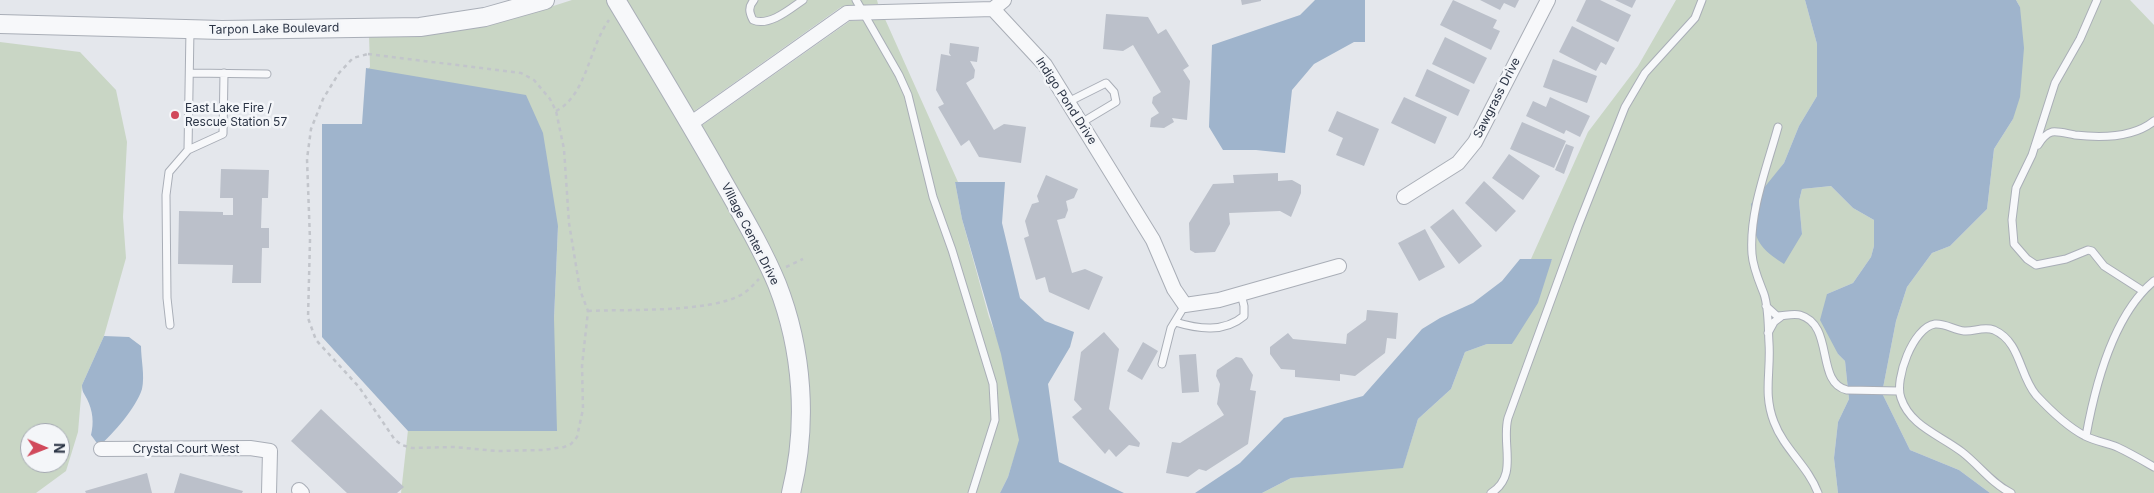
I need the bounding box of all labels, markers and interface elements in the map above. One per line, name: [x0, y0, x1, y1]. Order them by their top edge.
street label: Tarpon Lake Boulevard: [209, 21, 339, 37]
street label: Indigo Pond Drive: [1032, 55, 1100, 147]
street label: Sawgrass Drive: [1471, 55, 1523, 141]
place label: East Lake Fire / Rescue Station 57: [185, 101, 287, 129]
marker: East Lake Fire / Rescue Station 57: [169, 109, 181, 121]
street label: Village Center Drive: [718, 180, 782, 288]
north arrow: [20, 423, 70, 473]
street label: Crystal Court West: [132, 442, 240, 456]
text: N: [51, 443, 68, 454]

